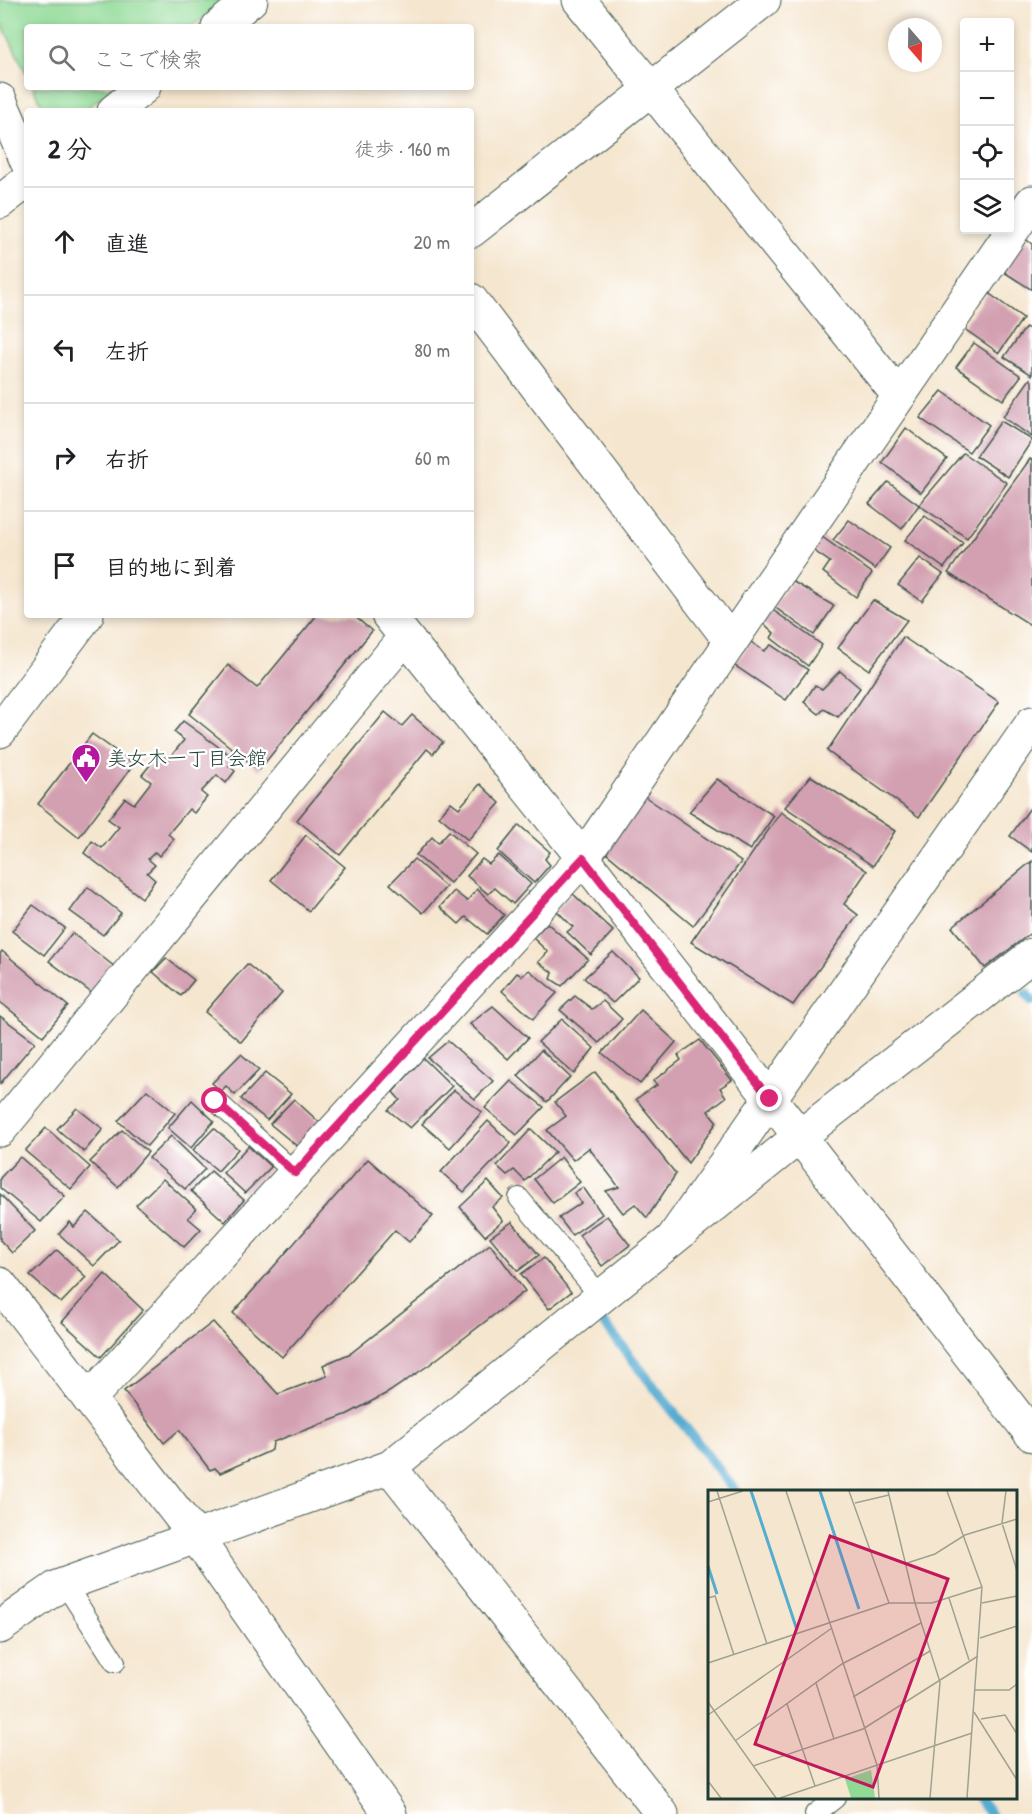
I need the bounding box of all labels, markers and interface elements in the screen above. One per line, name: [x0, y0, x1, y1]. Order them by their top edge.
north arrow: [888, 18, 942, 72]
map controls: [960, 18, 1014, 234]
button: +: [960, 18, 1014, 72]
search box: [24, 24, 474, 90]
icon: search: [45, 41, 78, 74]
text: ここで検索: [93, 44, 203, 74]
button: −: [960, 72, 1014, 126]
button: locate: [960, 126, 1014, 180]
text: 2 分: [48, 131, 92, 166]
text: 徒歩 · 160 m: [354, 135, 450, 162]
button: layers: [960, 180, 1014, 234]
icon: ahead: [48, 225, 81, 258]
text: 直進: [105, 228, 149, 258]
text: 20 m: [413, 228, 450, 255]
icon: left: [48, 333, 81, 366]
text: 左折: [105, 336, 149, 366]
text: 80 m: [414, 336, 450, 363]
icon: right: [48, 441, 81, 474]
text: 右折: [105, 444, 149, 474]
text: 60 m: [415, 444, 450, 471]
icon: arrive: [48, 549, 81, 582]
text: 目的地に到着: [105, 552, 237, 582]
public building icon: 美女木一丁目会館: [70, 742, 102, 784]
place label: 美女木一丁目会館: [107, 744, 267, 771]
route end: [756, 1085, 782, 1111]
route start: [201, 1087, 227, 1113]
inset map: [708, 1490, 1017, 1799]

